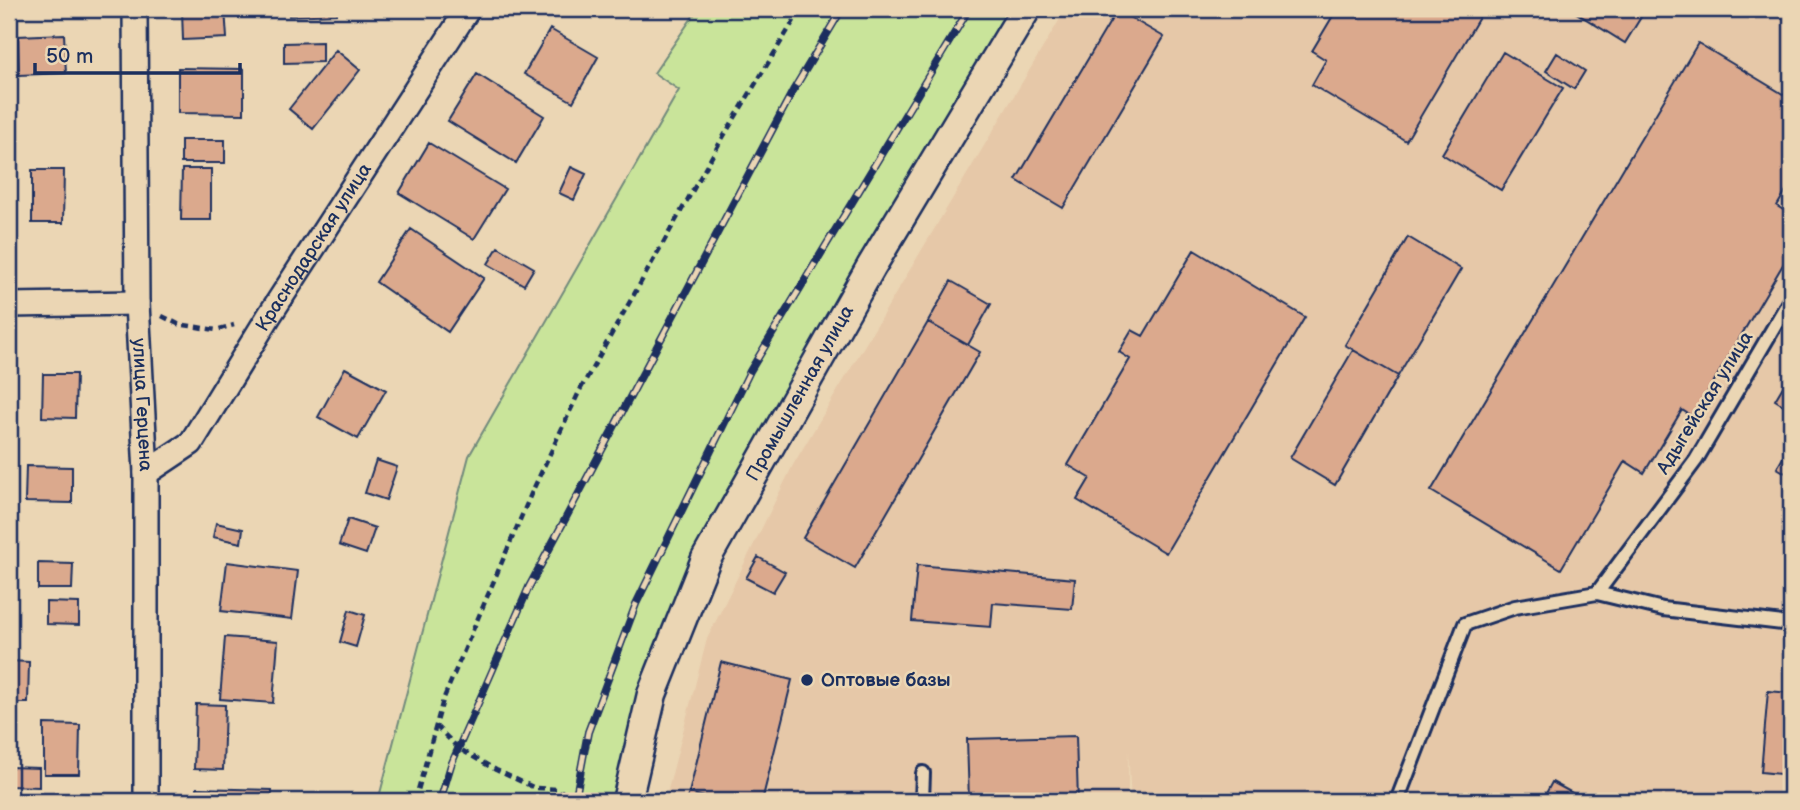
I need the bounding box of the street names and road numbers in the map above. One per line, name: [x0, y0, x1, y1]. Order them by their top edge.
street label: Краснодарская улица: [251, 159, 376, 336]
street label: Промышленная улица: [741, 301, 859, 485]
street label: Адыгейская улица: [1651, 327, 1758, 480]
street label: улица Герцена: [127, 338, 157, 472]

